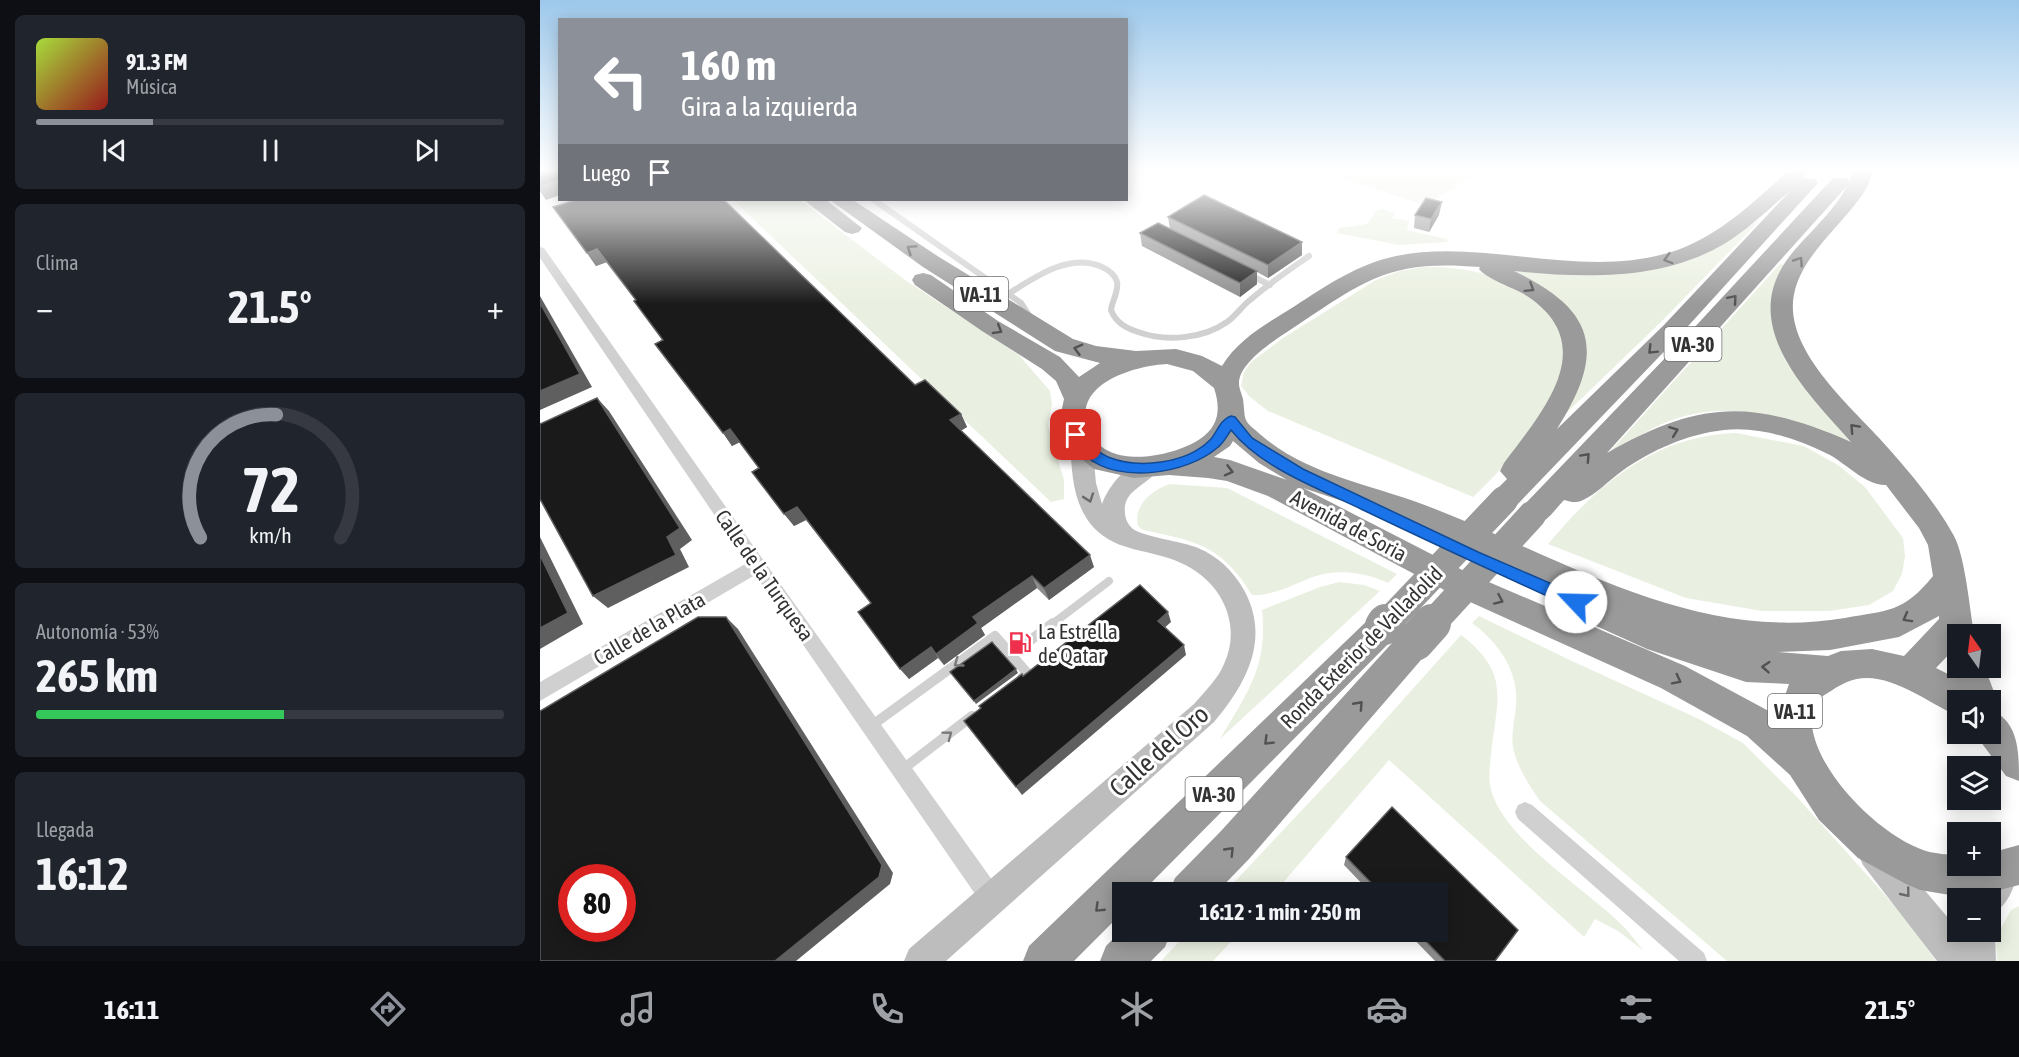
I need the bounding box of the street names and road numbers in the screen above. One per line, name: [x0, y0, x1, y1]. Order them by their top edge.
road number: VA-11: [954, 277, 1008, 311]
road number: VA-30: [1664, 327, 1722, 361]
street label: Avenida de Soria: [1287, 484, 1411, 566]
street label: Calle de la Turquesa: [711, 505, 819, 645]
street label: Ronda Exterior de Valladolid: [1275, 561, 1447, 733]
street label: Calle de la Plata: [589, 586, 709, 670]
road number: VA-11: [1768, 694, 1822, 728]
street label: Calle del Oro: [1104, 699, 1214, 803]
road number: VA-30: [1186, 777, 1242, 811]

